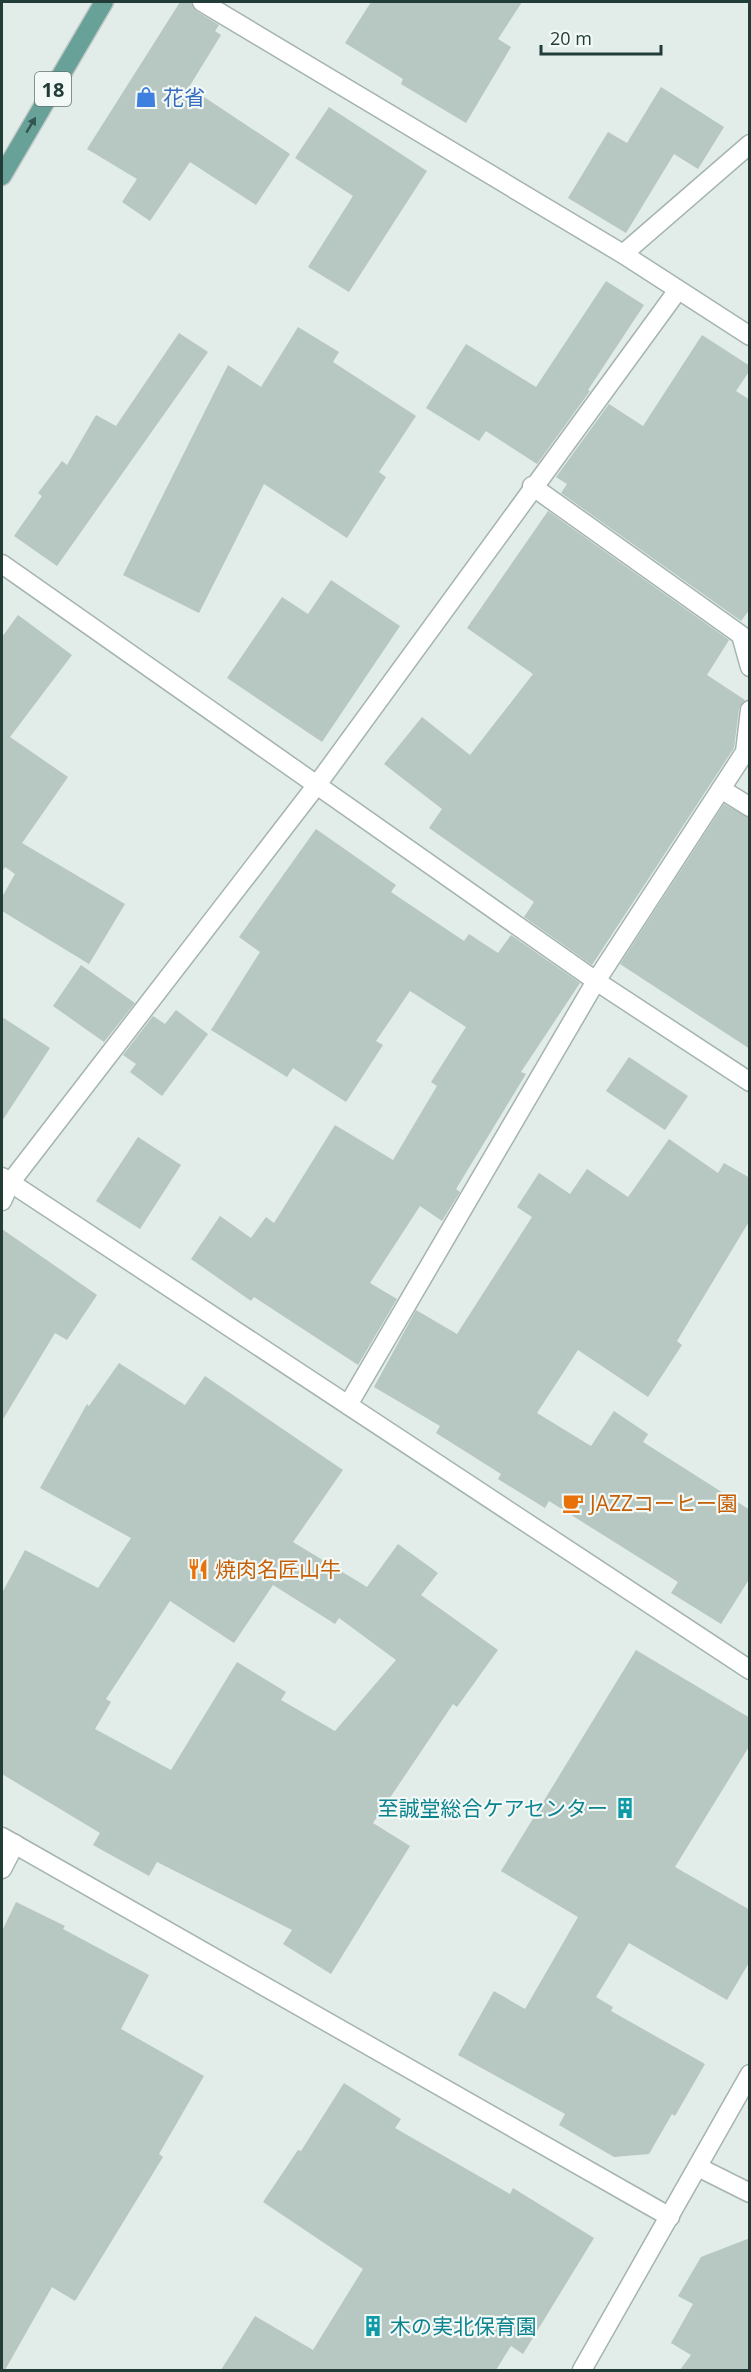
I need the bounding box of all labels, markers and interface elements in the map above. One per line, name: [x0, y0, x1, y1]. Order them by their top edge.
scale bar: [541, 18, 661, 56]
text: 20 m: [550, 26, 592, 50]
road number: 18: [35, 72, 71, 106]
place label: 花省: [163, 83, 205, 111]
shop icon: 花省: [134, 85, 158, 109]
one-way arrow: [26, 117, 37, 133]
place label: JAZZコーヒー園: [588, 1489, 738, 1517]
cafe icon: JAZZコーヒー園: [561, 1491, 585, 1515]
place label: 焼肉名匠山牛: [215, 1555, 341, 1583]
restaurant icon: 焼肉名匠山牛: [186, 1557, 210, 1581]
place label: 至誠堂総合ケアセンター: [377, 1794, 608, 1822]
building icon: 至誠堂総合ケアセンター: [613, 1796, 637, 1820]
place label: 木の実北保育園: [390, 2312, 537, 2340]
building icon: 木の実北保育園: [361, 2314, 385, 2338]

